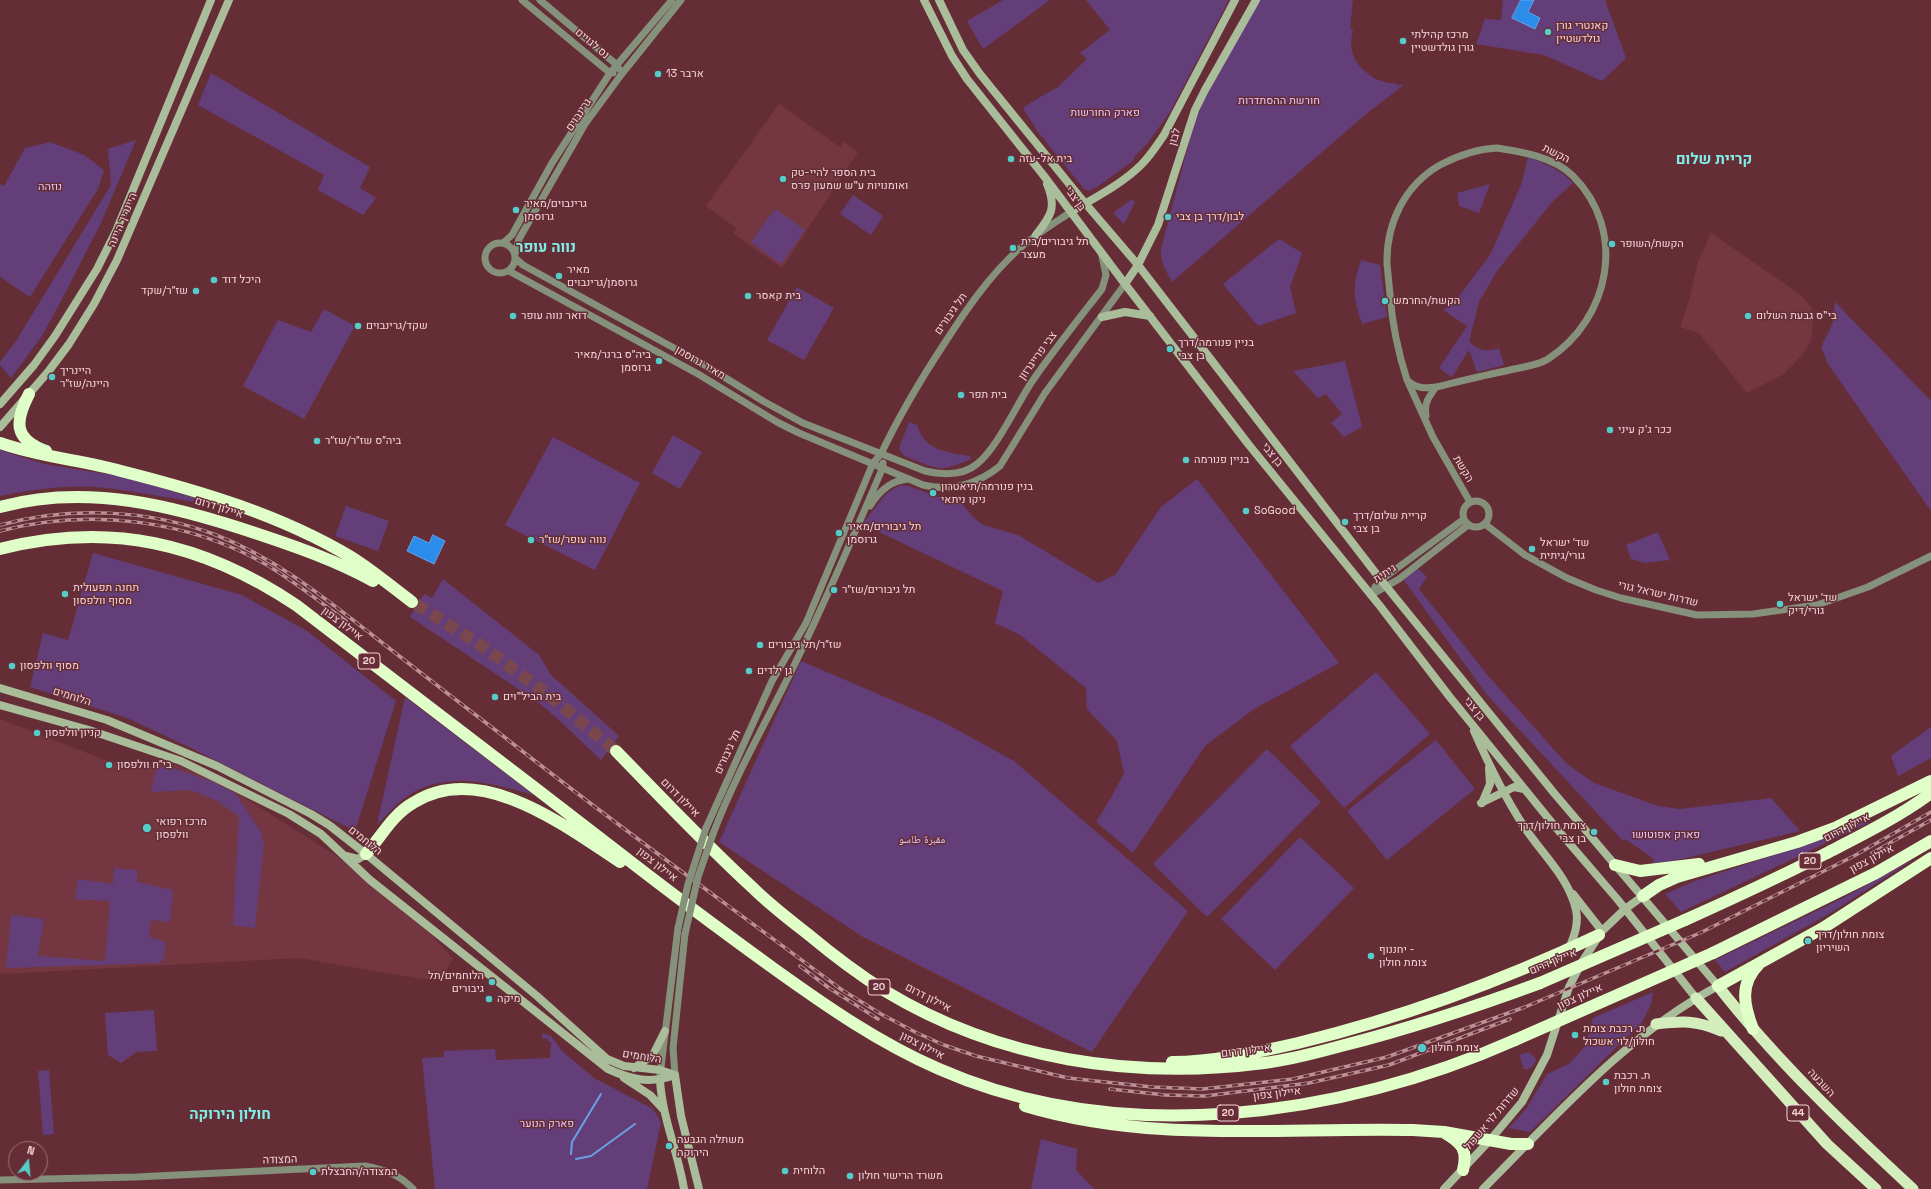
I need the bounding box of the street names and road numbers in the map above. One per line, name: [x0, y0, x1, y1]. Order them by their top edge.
street label: נס לגויים: [572, 26, 612, 62]
street label: גרינבוים: [563, 96, 595, 134]
street label: לבון: [1166, 127, 1184, 147]
street label: הקשת: [1540, 142, 1572, 166]
street label: בן צבי: [1062, 184, 1088, 214]
street label: היינריך היינה: [106, 191, 140, 249]
street label: תל גיבורים: [932, 291, 970, 337]
street label: צבי פרייגרזון: [1016, 329, 1060, 383]
street label: מאיר גרוסמן: [673, 343, 727, 383]
street label: בן צבי: [1258, 440, 1286, 470]
street label: הקשת: [1450, 453, 1476, 485]
street label: איילון דרום: [193, 494, 245, 522]
street label: גיתית: [1371, 562, 1399, 586]
street label: שדרות ישראל גורי: [1617, 578, 1699, 610]
street label: איילון צפון: [319, 604, 365, 644]
road number: 20: [358, 653, 380, 669]
street label: הלוחמים: [51, 685, 93, 709]
street label: בן צבי: [1460, 694, 1488, 724]
street label: תל גיבורים: [712, 728, 744, 776]
street label: איילון דרום: [658, 776, 702, 820]
street label: איילון דרום: [1822, 811, 1872, 845]
street label: הלוחמים: [346, 823, 384, 859]
street label: איילון צפון: [1848, 842, 1896, 876]
street label: איילון צפון: [634, 845, 680, 885]
road number: 20: [1799, 853, 1821, 869]
street label: איילון דרום: [1527, 946, 1579, 978]
road number: 20: [868, 979, 890, 995]
street label: איילון דרום: [903, 981, 953, 1015]
street label: איילון צפון: [1555, 981, 1605, 1013]
street label: איילון צפון: [898, 1029, 946, 1063]
street label: איילון דרום: [1220, 1041, 1272, 1061]
street label: הלוחמים: [622, 1047, 662, 1067]
street label: השבעה: [1805, 1066, 1837, 1100]
street label: איילון צפון: [1252, 1085, 1302, 1103]
street label: שדרות לוי אשכול: [1462, 1085, 1522, 1153]
road number: 20: [1217, 1105, 1239, 1121]
road number: 44: [1787, 1105, 1809, 1121]
street label: המצודה: [262, 1153, 298, 1167]

